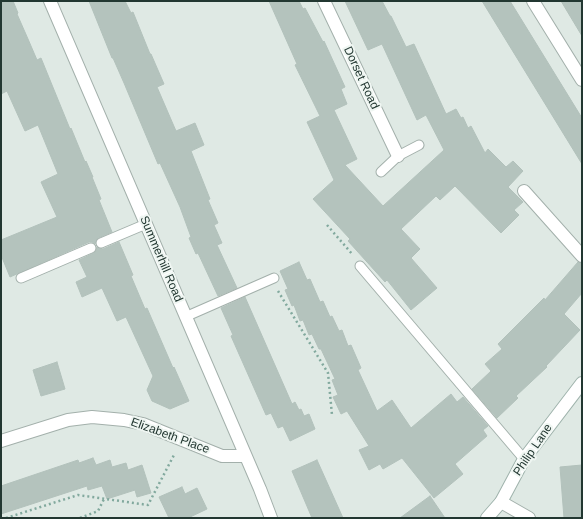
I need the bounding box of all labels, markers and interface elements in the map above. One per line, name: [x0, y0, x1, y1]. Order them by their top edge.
street label: Dorset Road: [340, 44, 382, 112]
street label: Summerhill Road: [136, 214, 186, 304]
street label: Elizabeth Place: [129, 415, 211, 457]
street label: Philip Lane: [510, 421, 556, 479]

